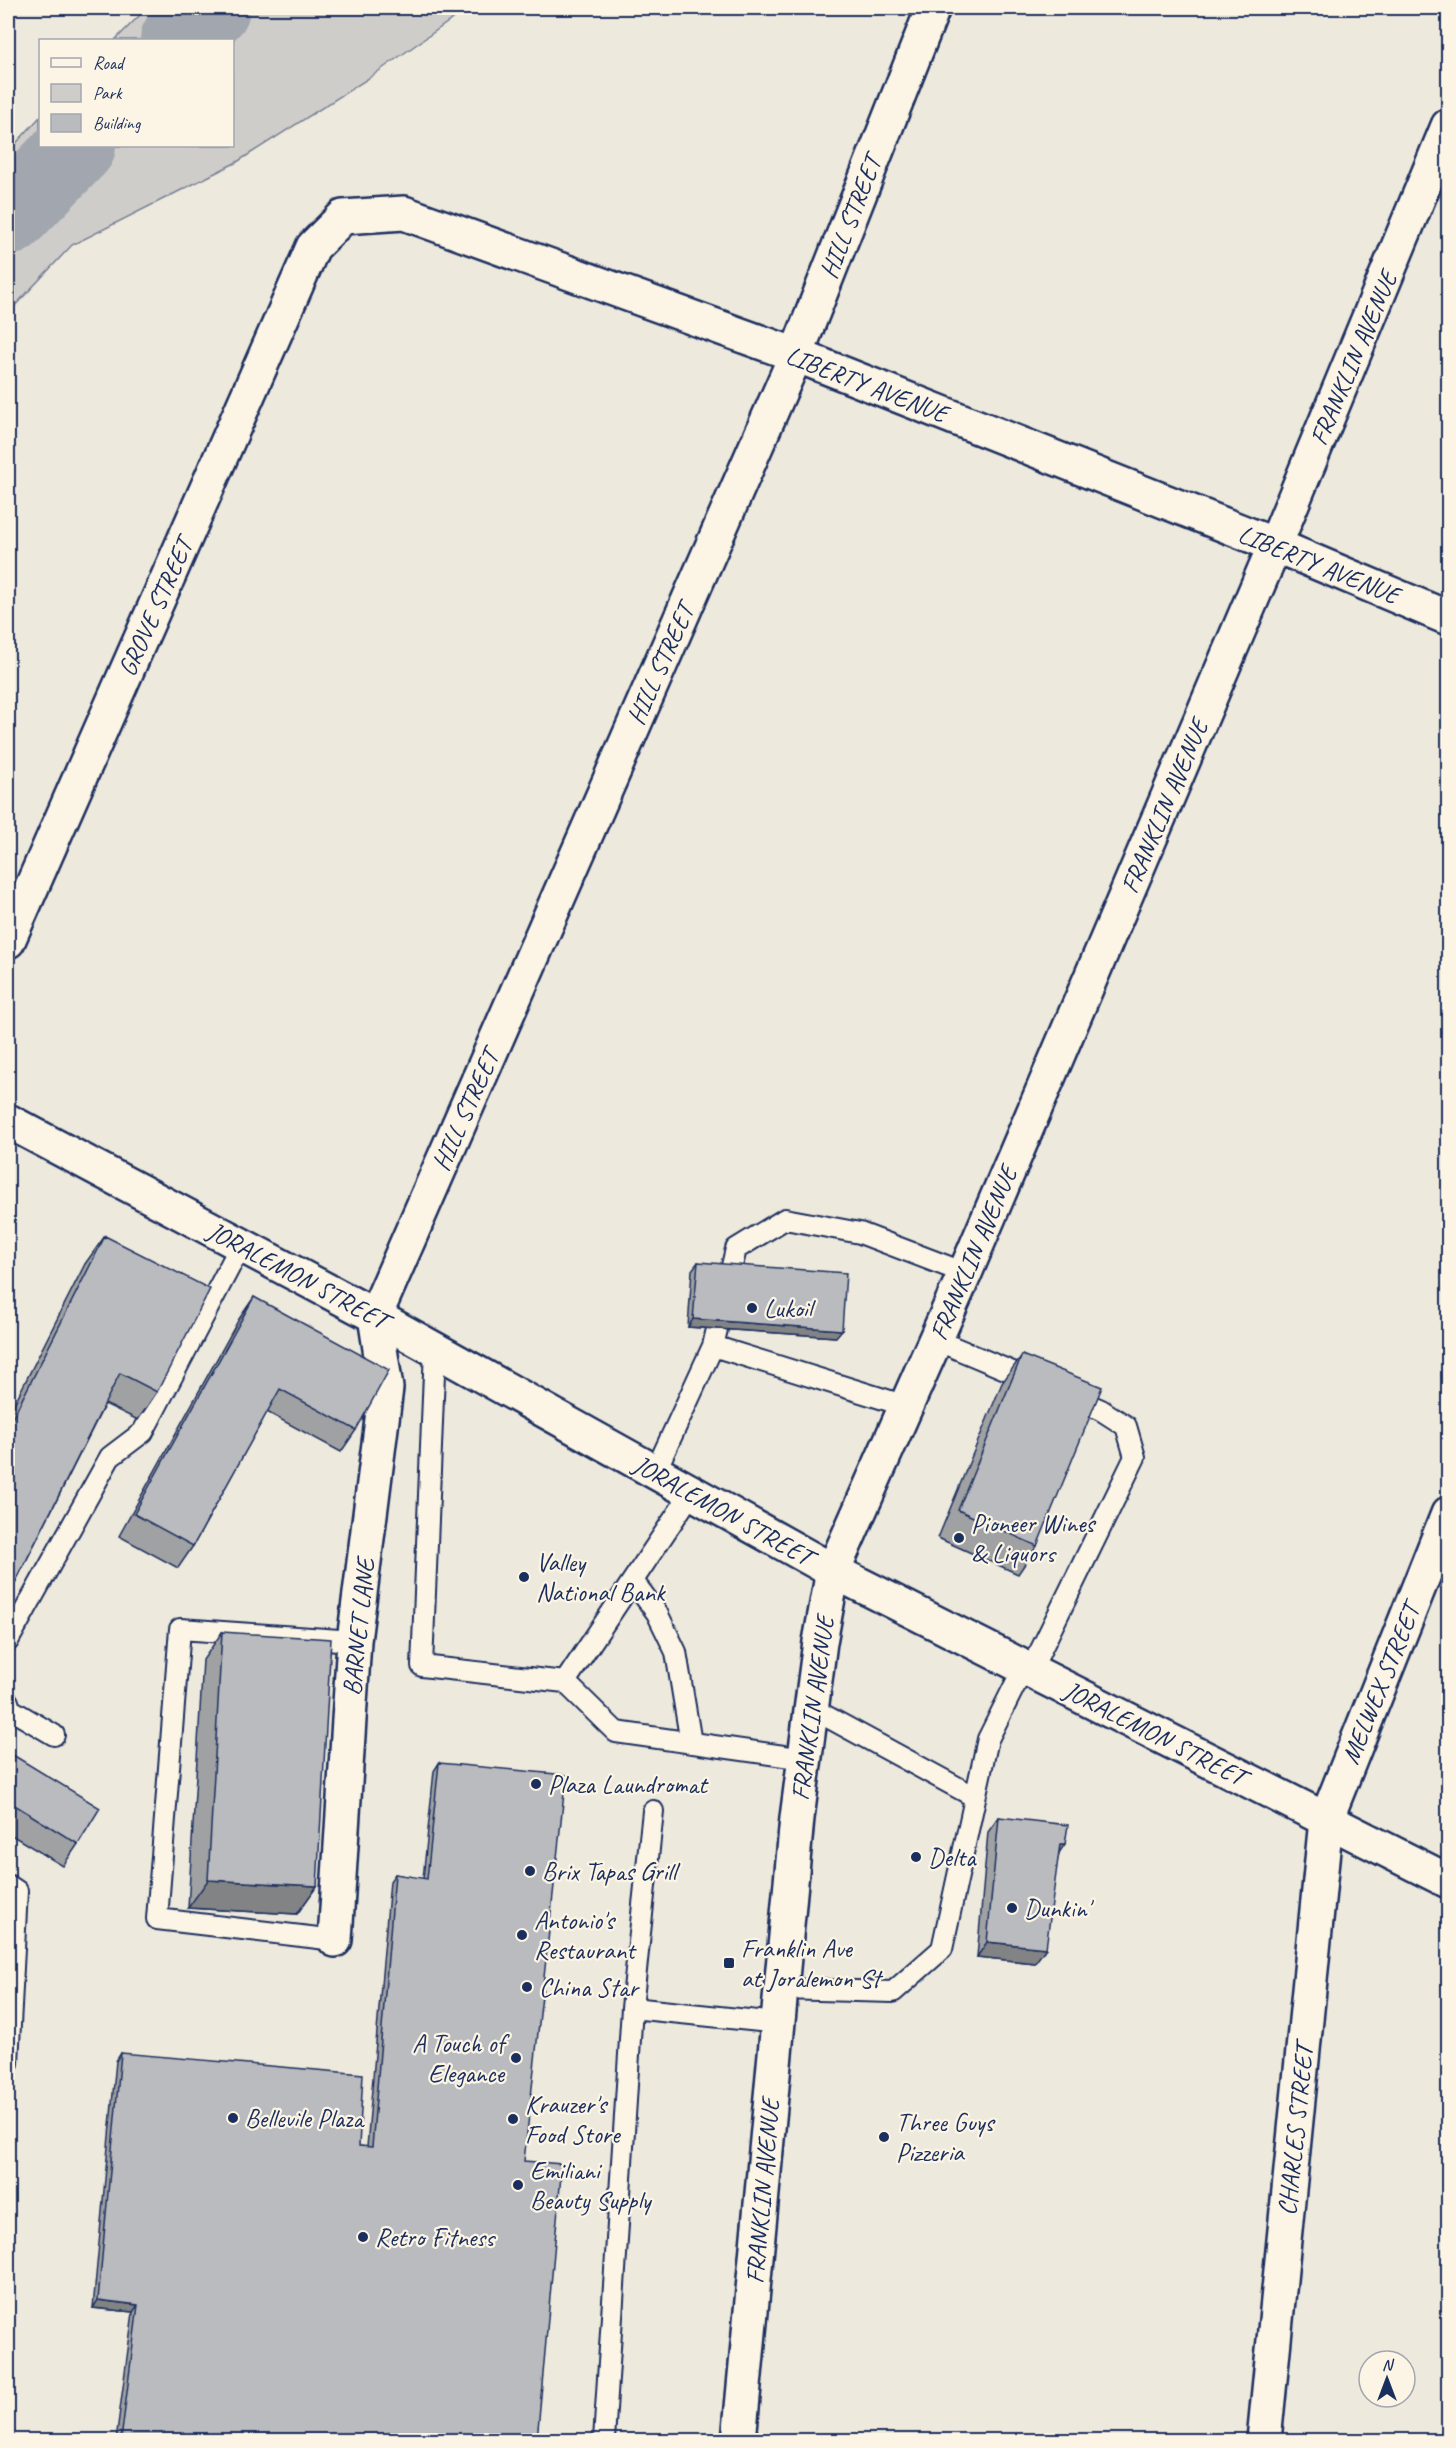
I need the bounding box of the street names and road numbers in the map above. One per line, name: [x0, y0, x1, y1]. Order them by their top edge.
street label: HILL STREET: [812, 146, 891, 283]
street label: FRANKLIN AVENUE: [1302, 263, 1406, 450]
street label: LIBERTY AVENUE: [781, 339, 956, 432]
street label: LIBERTY AVENUE: [1234, 517, 1408, 613]
street label: GROVE STREET: [110, 529, 203, 681]
street label: HILL STREET: [619, 594, 704, 730]
street label: FRANKLIN AVENUE: [1113, 711, 1217, 898]
street label: HILL STREET: [424, 1040, 509, 1176]
street label: FRANKLIN AVENUE: [922, 1158, 1026, 1345]
street label: JORALEMON STREET: [200, 1213, 400, 1340]
street label: JORALEMON STREET: [626, 1447, 824, 1577]
street label: BARNET LANE: [335, 1554, 382, 1697]
street label: MELWEX STREET: [1333, 1594, 1430, 1769]
street label: FRANKLIN AVENUE: [783, 1610, 842, 1802]
street label: JORALEMON STREET: [1057, 1673, 1257, 1797]
street label: CHARLES STREET: [1270, 2036, 1322, 2217]
street label: FRANKLIN AVENUE: [738, 2093, 787, 2285]

